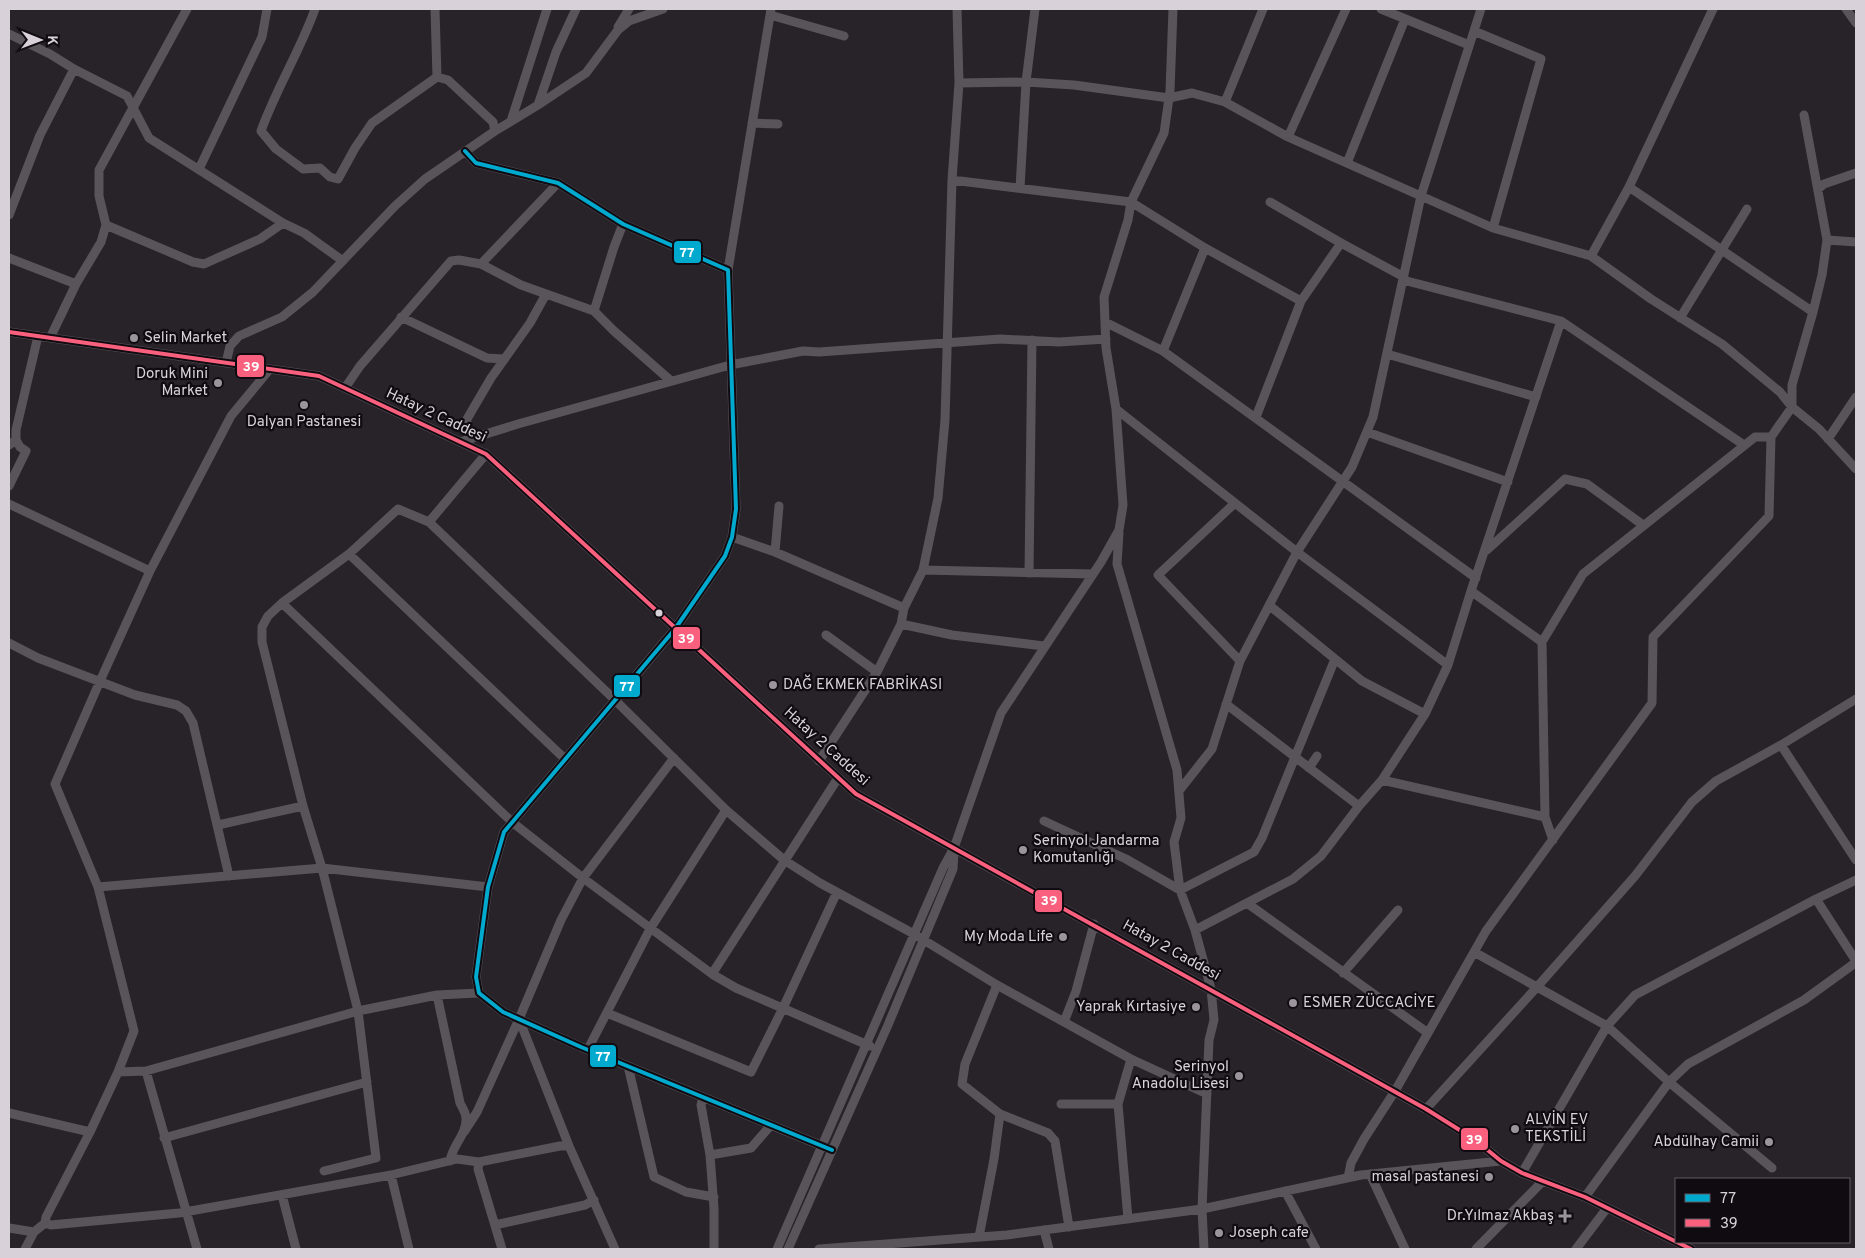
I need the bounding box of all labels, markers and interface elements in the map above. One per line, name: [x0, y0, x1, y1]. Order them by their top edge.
north arrow: [15, 15, 65, 65]
text: K: [43, 35, 60, 45]
line badge: 77: [673, 240, 702, 264]
text: 77: [680, 245, 695, 262]
place label: Selin Market: [144, 329, 227, 348]
marker: Selin Market: [128, 332, 140, 344]
line badge: 39: [236, 354, 265, 378]
text: 39: [243, 359, 259, 376]
place label: Doruk Mini Market: [136, 365, 208, 401]
marker: Doruk Mini Market: [212, 377, 224, 389]
street label: Hatay 2 Caddesi: [383, 384, 489, 448]
marker: Dalyan Pastanesi: [298, 399, 310, 411]
place label: Dalyan Pastanesi: [247, 413, 361, 432]
unlabelled marker: [654, 608, 664, 618]
line badge: 39: [672, 626, 701, 650]
text: 39: [678, 631, 694, 648]
line badge: 77: [613, 674, 641, 698]
place label: DAĞ EKMEK FABRİKASI: [783, 674, 942, 695]
text: 77: [620, 679, 635, 696]
marker: DAĞ EKMEK FABRİKASI: [767, 679, 779, 691]
street label: Hatay 2 Caddesi: [779, 704, 873, 790]
place label: Serinyol Jandarma Komutanlığı: [1033, 832, 1160, 868]
marker: Serinyol Jandarma Komutanlığı: [1017, 844, 1029, 856]
line badge: 39: [1034, 889, 1063, 913]
text: 39: [1041, 893, 1057, 910]
street label: Hatay 2 Caddesi: [1119, 916, 1223, 986]
place label: My Moda Life: [964, 928, 1053, 947]
marker: My Moda Life: [1057, 931, 1069, 943]
place label: ESMER ZÜCCACİYE: [1303, 993, 1436, 1013]
marker: ESMER ZÜCCACİYE: [1287, 997, 1299, 1009]
place label: Yaprak Kırtasiye: [1076, 998, 1186, 1017]
marker: Yaprak Kırtasiye: [1190, 1001, 1202, 1013]
line badge: 77: [589, 1044, 617, 1068]
text: 77: [596, 1049, 611, 1066]
place label: Serinyol Anadolu Lisesi: [1132, 1058, 1229, 1094]
marker: Serinyol Anadolu Lisesi: [1233, 1070, 1245, 1082]
place label: ALVİN EV TEKSTİLİ: [1525, 1110, 1588, 1147]
marker: ALVİN EV TEKSTİLİ: [1509, 1123, 1521, 1135]
line badge: 39: [1460, 1127, 1489, 1151]
text: 39: [1466, 1132, 1482, 1149]
place label: Abdülhay Camii: [1653, 1133, 1759, 1152]
marker: Abdülhay Camii: [1763, 1136, 1775, 1148]
place label: masal pastanesi: [1372, 1168, 1479, 1187]
marker: masal pastanesi: [1483, 1171, 1495, 1183]
legend: [1675, 1178, 1850, 1243]
text: 77: [1720, 1190, 1736, 1209]
place label: Dr.Yılmaz Akbaş: [1447, 1207, 1554, 1226]
marker: Dr.Yılmaz Akbaş: [1558, 1209, 1572, 1223]
text: 39: [1720, 1215, 1738, 1234]
place label: Joseph cafe: [1229, 1224, 1309, 1243]
marker: Joseph cafe: [1213, 1227, 1225, 1239]

